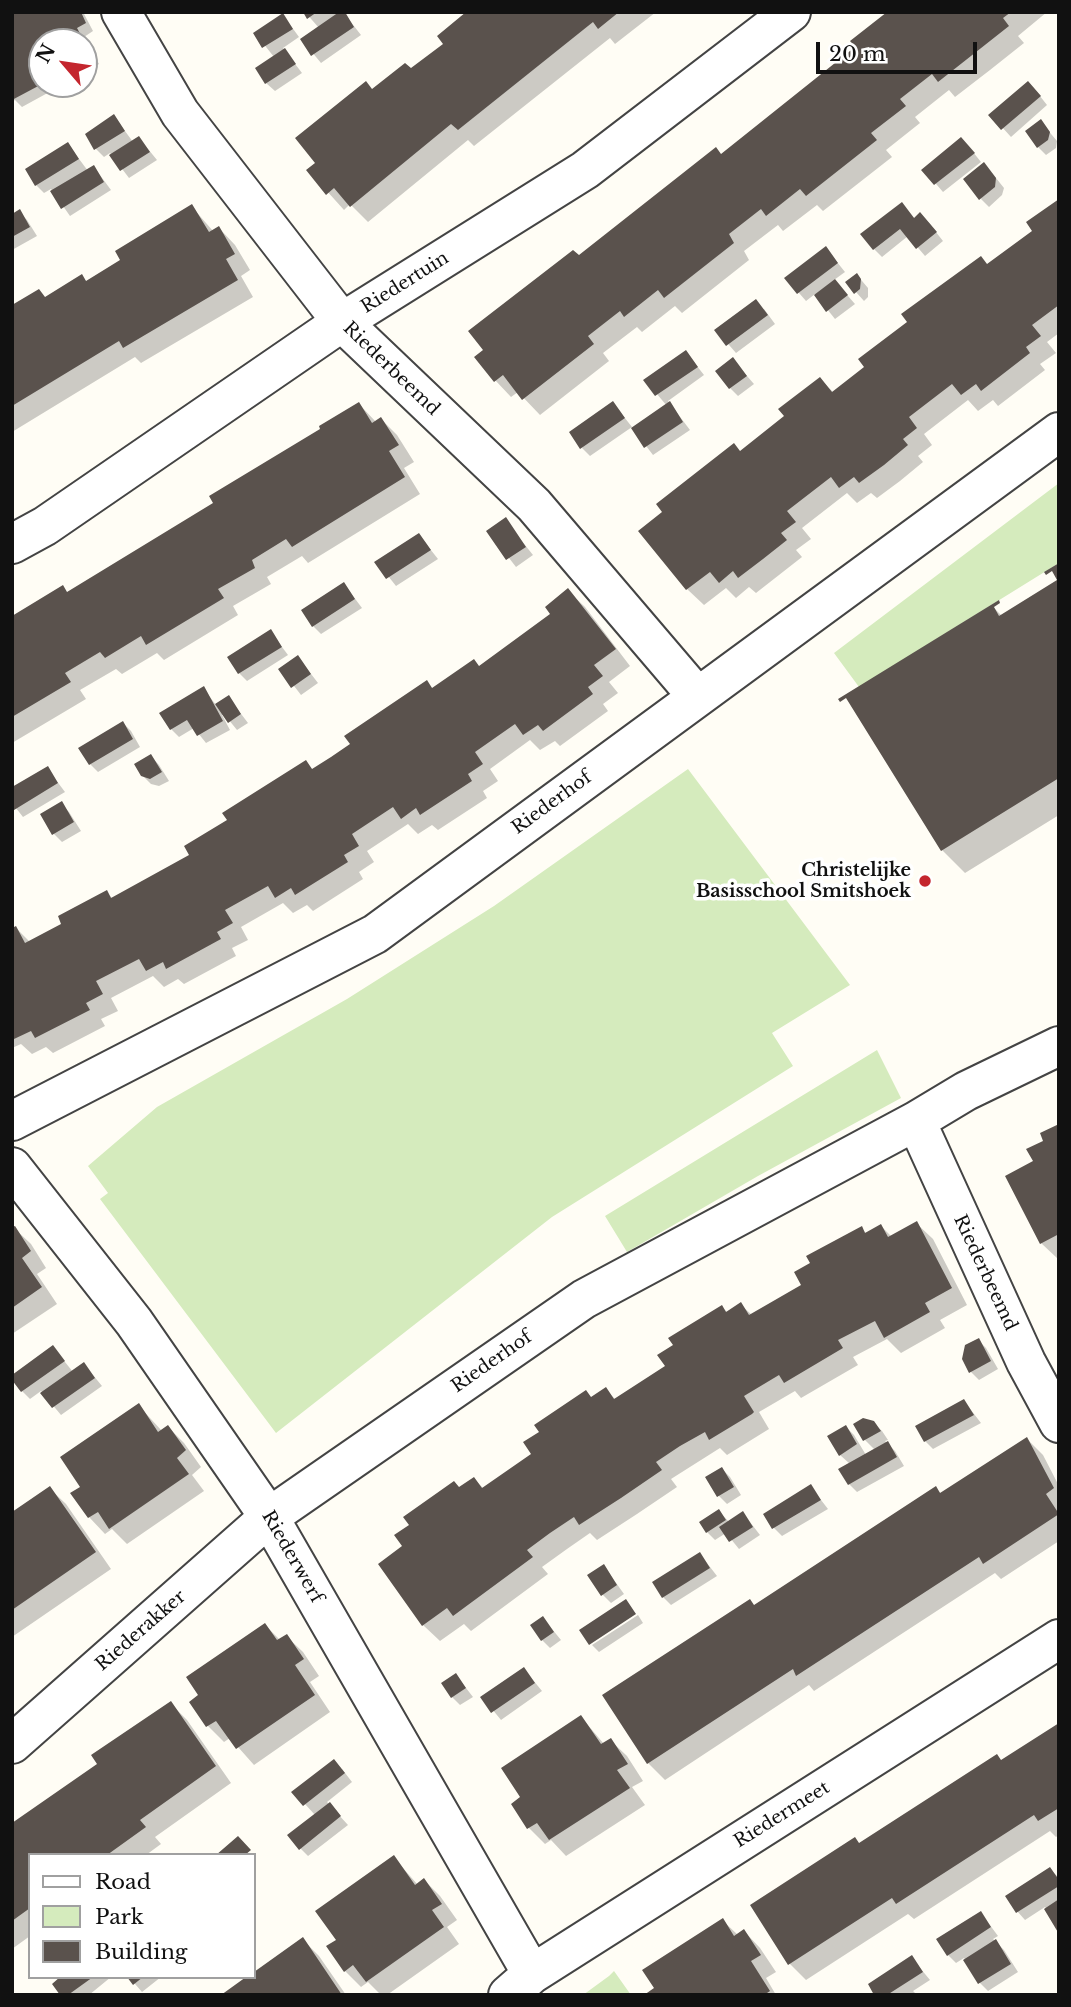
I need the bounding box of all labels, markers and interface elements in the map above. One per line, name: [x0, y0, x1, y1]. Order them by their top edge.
north arrow: [28, 28, 98, 98]
scale bar: [819, 28, 980, 72]
text: N: [32, 40, 60, 67]
text: 20 m: [829, 41, 886, 67]
street label: Riedertuin: [357, 248, 453, 318]
street label: Riederbeemd: [338, 318, 444, 420]
street label: Riederhof: [508, 767, 596, 839]
place label: Christelijke Basisschool Smitshoek: [696, 860, 911, 903]
marker: Christelijke Basisschool Smitshoek: [917, 873, 933, 889]
street label: Riederbeemd: [949, 1212, 1021, 1334]
street label: Riederhof: [448, 1326, 536, 1398]
street label: Riederwerf: [257, 1507, 327, 1607]
street label: Riederakker: [92, 1586, 190, 1676]
street label: Riedermeet: [730, 1777, 834, 1853]
legend: [28, 1853, 256, 1979]
text: Road: [95, 1869, 151, 1895]
text: Park: [95, 1904, 144, 1930]
text: Building: [95, 1939, 187, 1965]

